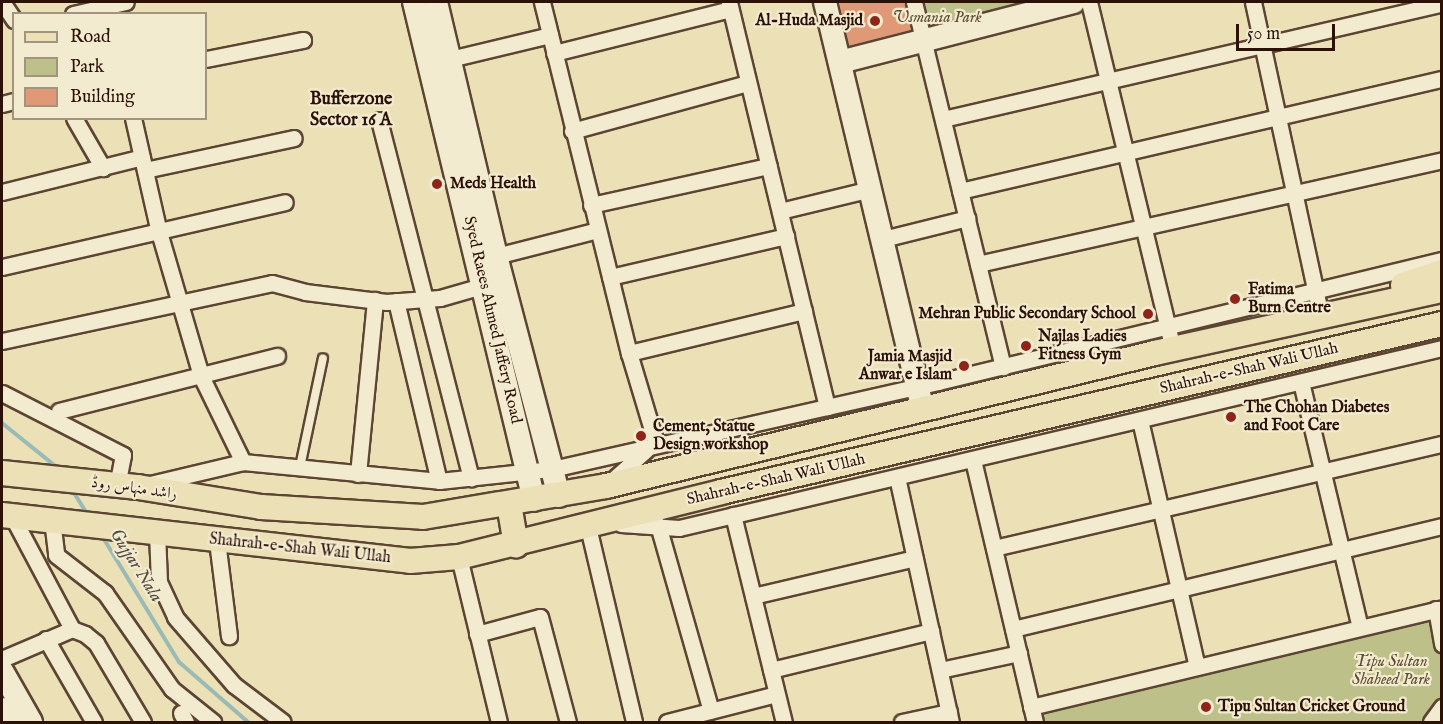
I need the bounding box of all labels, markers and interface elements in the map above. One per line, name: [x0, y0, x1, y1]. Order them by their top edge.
park label: Usmania Park: [892, 8, 982, 28]
place label: Al-Huda Masjid: [755, 11, 863, 31]
legend: [12, 12, 207, 120]
scale bar: [1239, 12, 1338, 50]
marker: Al-Huda Masjid: [868, 14, 882, 28]
text: 50 m: [1247, 23, 1280, 46]
text: Road: [70, 26, 111, 49]
text: Park: [70, 56, 104, 79]
text: Building: [70, 86, 135, 109]
district label: Bufferzone Sector 16 A: [310, 90, 392, 132]
place label: Meds Health: [450, 174, 536, 194]
marker: Meds Health: [428, 175, 446, 193]
street label: Syed Raees Ahmed Jaffery Road: [459, 214, 525, 426]
place label: Fatima Burn Centre: [1248, 280, 1331, 318]
marker: Fatima Burn Centre: [1226, 290, 1244, 308]
place label: Mehran Public Secondary School: [918, 304, 1136, 324]
marker: Mehran Public Secondary School: [1141, 307, 1155, 321]
place label: Najlas Ladies Fitness Gym: [1038, 327, 1127, 365]
marker: Najlas Ladies Fitness Gym: [1019, 339, 1033, 353]
street label: Shahrah-e-Shah Wali Ullah: [1158, 339, 1340, 399]
place label: Jamia Masjid Anwar e Islam: [859, 347, 952, 385]
marker: Jamia Masjid Anwar e Islam: [957, 359, 971, 373]
place label: The Chohan Diabetes and Foot Care: [1244, 398, 1389, 436]
marker: The Chohan Diabetes and Foot Care: [1222, 408, 1240, 426]
place label: Cement, Statue Design workshop: [653, 417, 769, 455]
marker: Cement, Statue Design workshop: [634, 429, 648, 443]
street label: Shahrah-e-Shah Wali Ullah: [685, 450, 867, 510]
street label: راشد منہاس روڈ: [90, 473, 178, 505]
water label: Gujjar Nala: [104, 525, 166, 607]
street label: Shahrah-e-Shah Wali Ullah: [208, 530, 392, 568]
park label: Tipu Sultan Shaheed Park: [1352, 652, 1430, 690]
place label: Tipu Sultan Cricket Ground: [1218, 697, 1405, 717]
marker: Tipu Sultan Cricket Ground: [1199, 700, 1213, 714]

